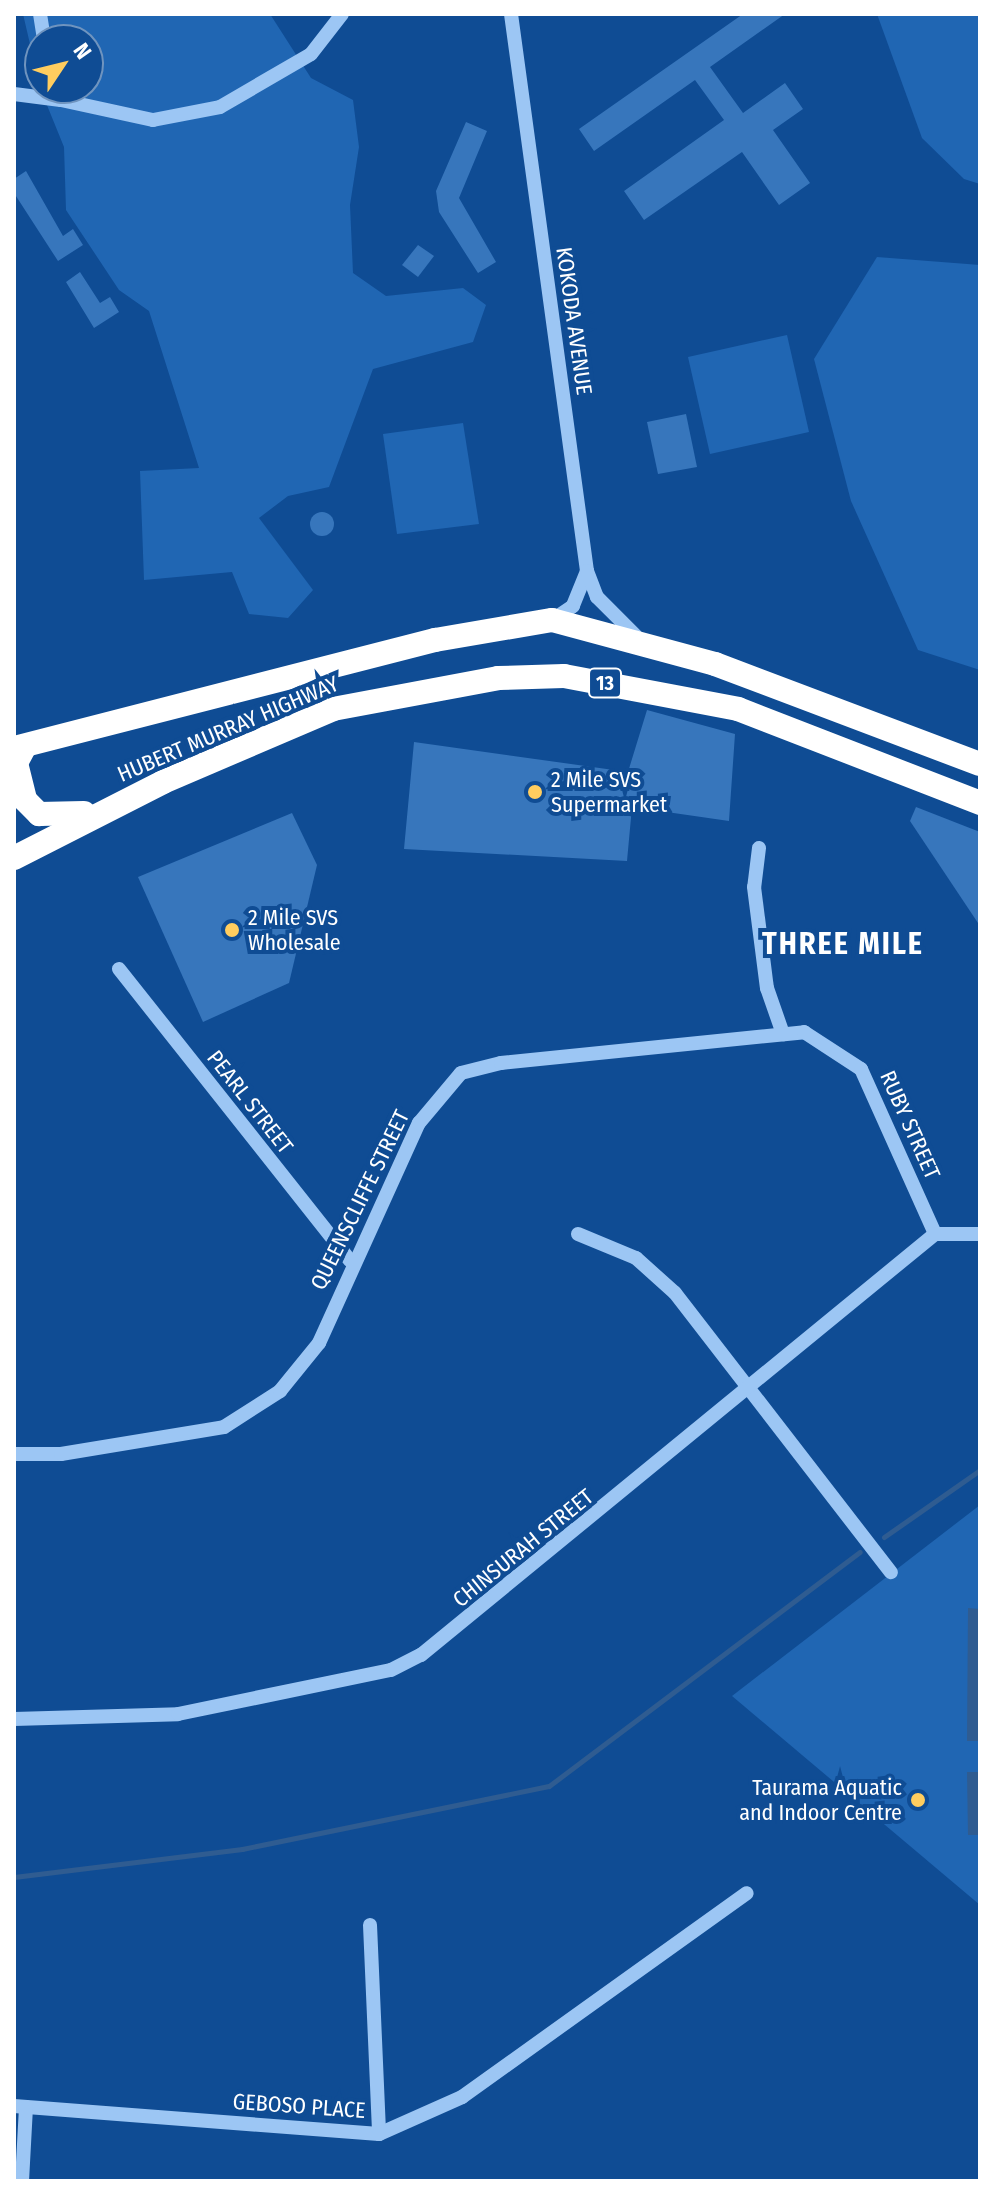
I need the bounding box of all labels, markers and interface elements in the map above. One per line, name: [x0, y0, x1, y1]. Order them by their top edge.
north arrow: [24, 24, 104, 104]
text: N: [68, 38, 97, 64]
street label: KOKODA AVENUE: [551, 245, 597, 397]
road number: 13: [587, 667, 623, 699]
street label: HUBERT MURRAY HIGHWAY: [113, 670, 343, 788]
place label: 2 Mile SVS Supermarket: [551, 766, 667, 818]
marker: 2 Mile SVS Supermarket: [526, 783, 544, 801]
place label: 2 Mile SVS Wholesale: [248, 904, 341, 956]
marker: 2 Mile SVS Wholesale: [223, 921, 241, 939]
district label: THREE MILE: [762, 926, 924, 962]
street label: PEARL STREET: [202, 1045, 298, 1159]
street label: RUBY STREET: [874, 1067, 946, 1183]
street label: QUEENSCLIFFE STREET: [305, 1106, 415, 1294]
street label: CHINSURAH STREET: [447, 1483, 599, 1613]
place label: Taurama Aquatic and Indoor Centre: [739, 1774, 902, 1826]
marker: Taurama Aquatic and Indoor Centre: [909, 1791, 927, 1809]
street label: GEBOSO PLACE: [232, 2088, 366, 2124]

